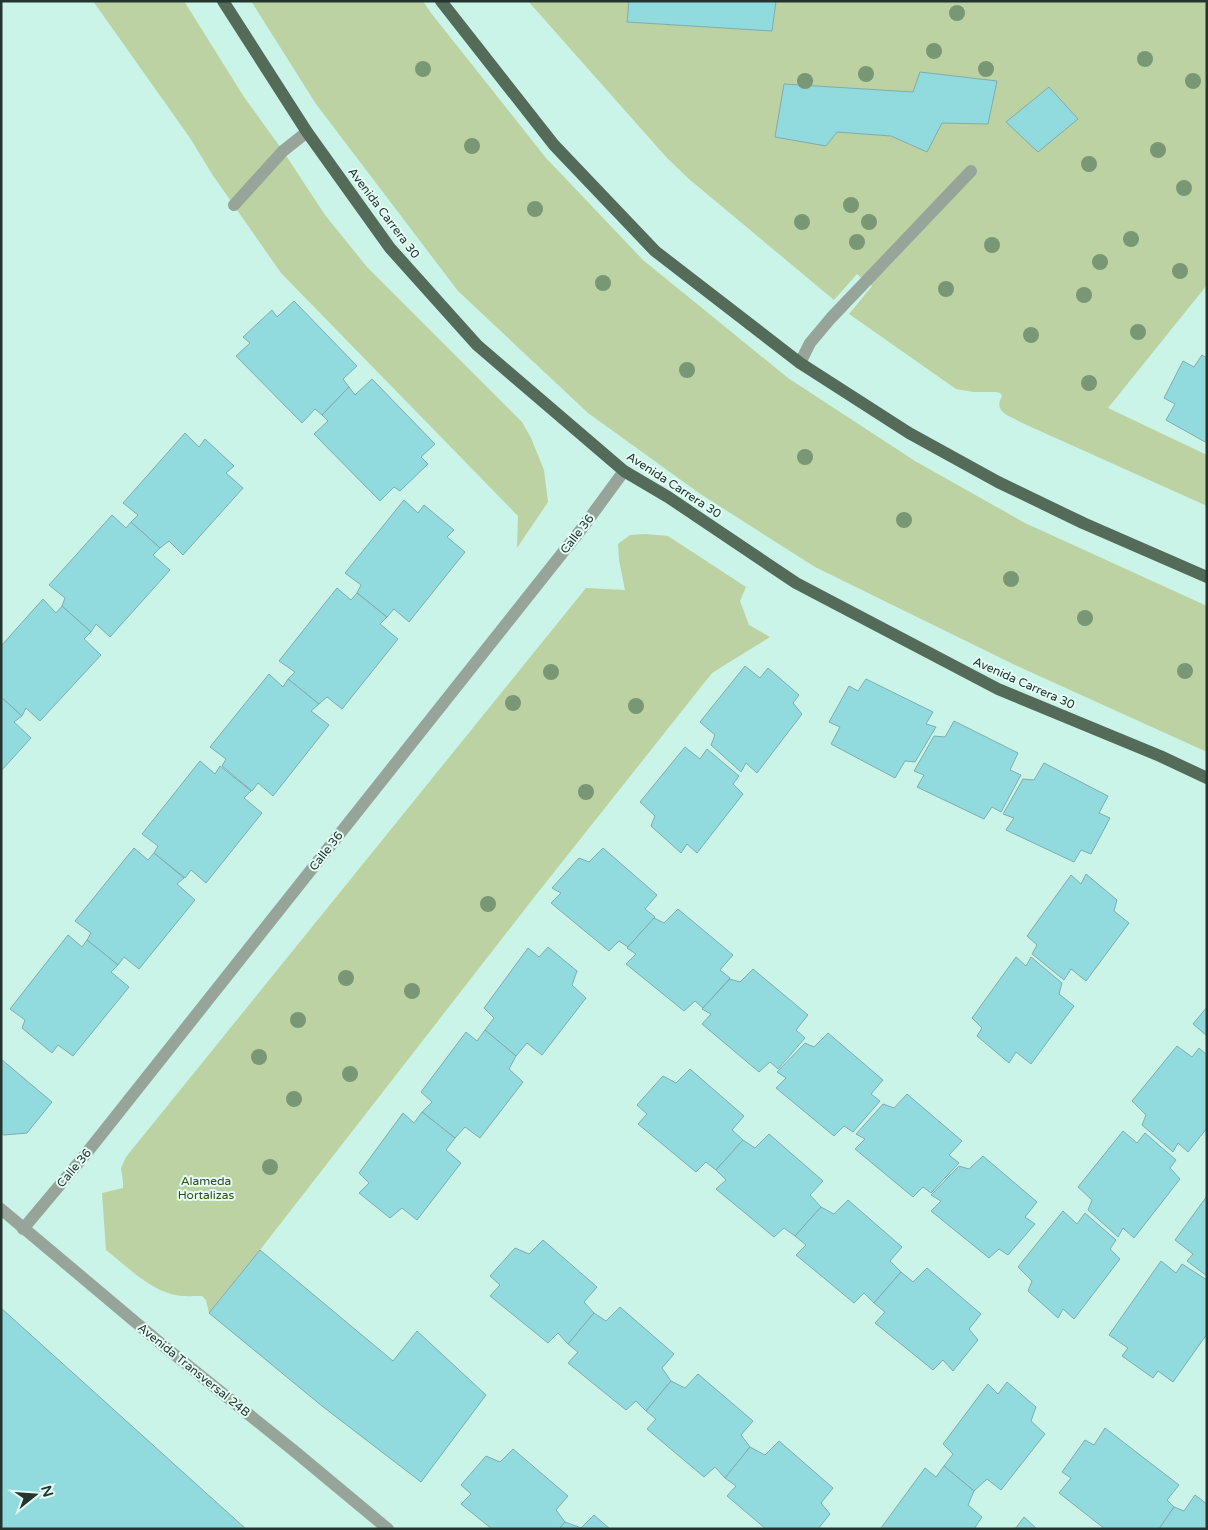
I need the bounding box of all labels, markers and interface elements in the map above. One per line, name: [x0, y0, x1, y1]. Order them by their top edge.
street label: Avenida Carrera 30: [345, 165, 423, 261]
street label: Avenida Carrera 30: [624, 449, 724, 521]
street label: Calle 36: [557, 512, 597, 556]
street label: Avenida Carrera 30: [971, 654, 1077, 712]
street label: Calle 36: [306, 829, 346, 873]
street label: Calle 36: [54, 1146, 94, 1190]
park label: Alameda Hortalizas: [178, 1174, 235, 1202]
street label: Avenida Transversal 24B: [135, 1321, 253, 1419]
north arrow: [10, 1470, 60, 1520]
text: N: [37, 1483, 57, 1499]

